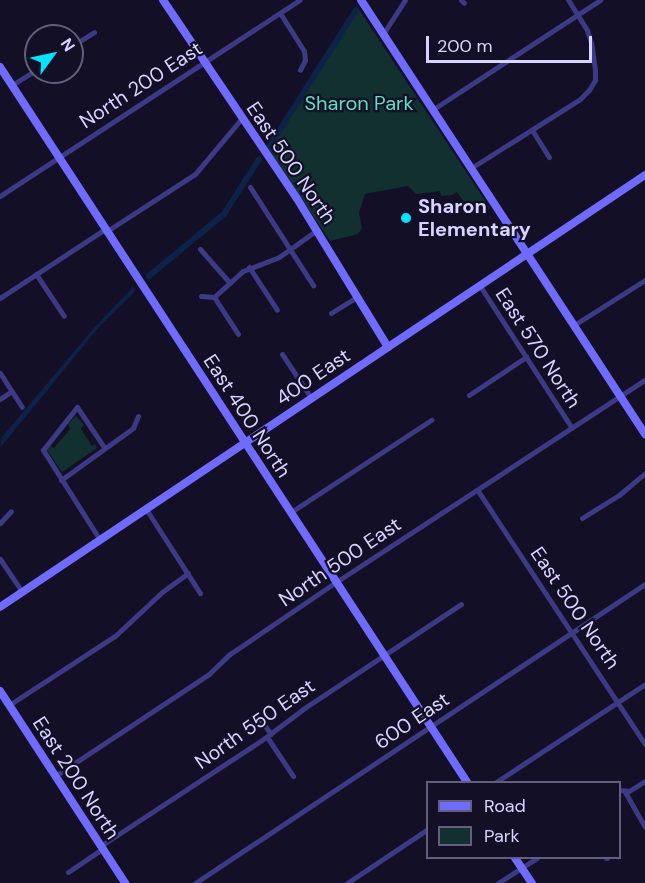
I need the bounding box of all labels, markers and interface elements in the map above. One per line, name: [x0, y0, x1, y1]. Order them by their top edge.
north arrow: [24, 24, 84, 84]
scale bar: [429, 24, 596, 62]
text: N: [56, 34, 80, 56]
text: 200 m: [437, 34, 493, 58]
street label: North 200 East: [75, 36, 207, 134]
park label: Sharon Park: [304, 91, 414, 115]
street label: East 500 North: [241, 97, 341, 229]
place label: Sharon Elementary: [418, 195, 531, 242]
marker: Sharon Elementary: [399, 211, 413, 225]
street label: East 570 North: [490, 283, 586, 413]
street label: 400 East: [271, 343, 355, 411]
street label: East 400 North: [198, 350, 296, 482]
street label: North 500 East: [274, 512, 406, 612]
street label: East 500 North: [525, 542, 625, 674]
street label: North 550 East: [190, 674, 320, 774]
street label: 600 East: [370, 687, 454, 755]
street label: East 200 North: [27, 712, 125, 844]
legend: [426, 781, 621, 859]
text: Road: [484, 794, 526, 818]
text: Park: [484, 824, 520, 848]

